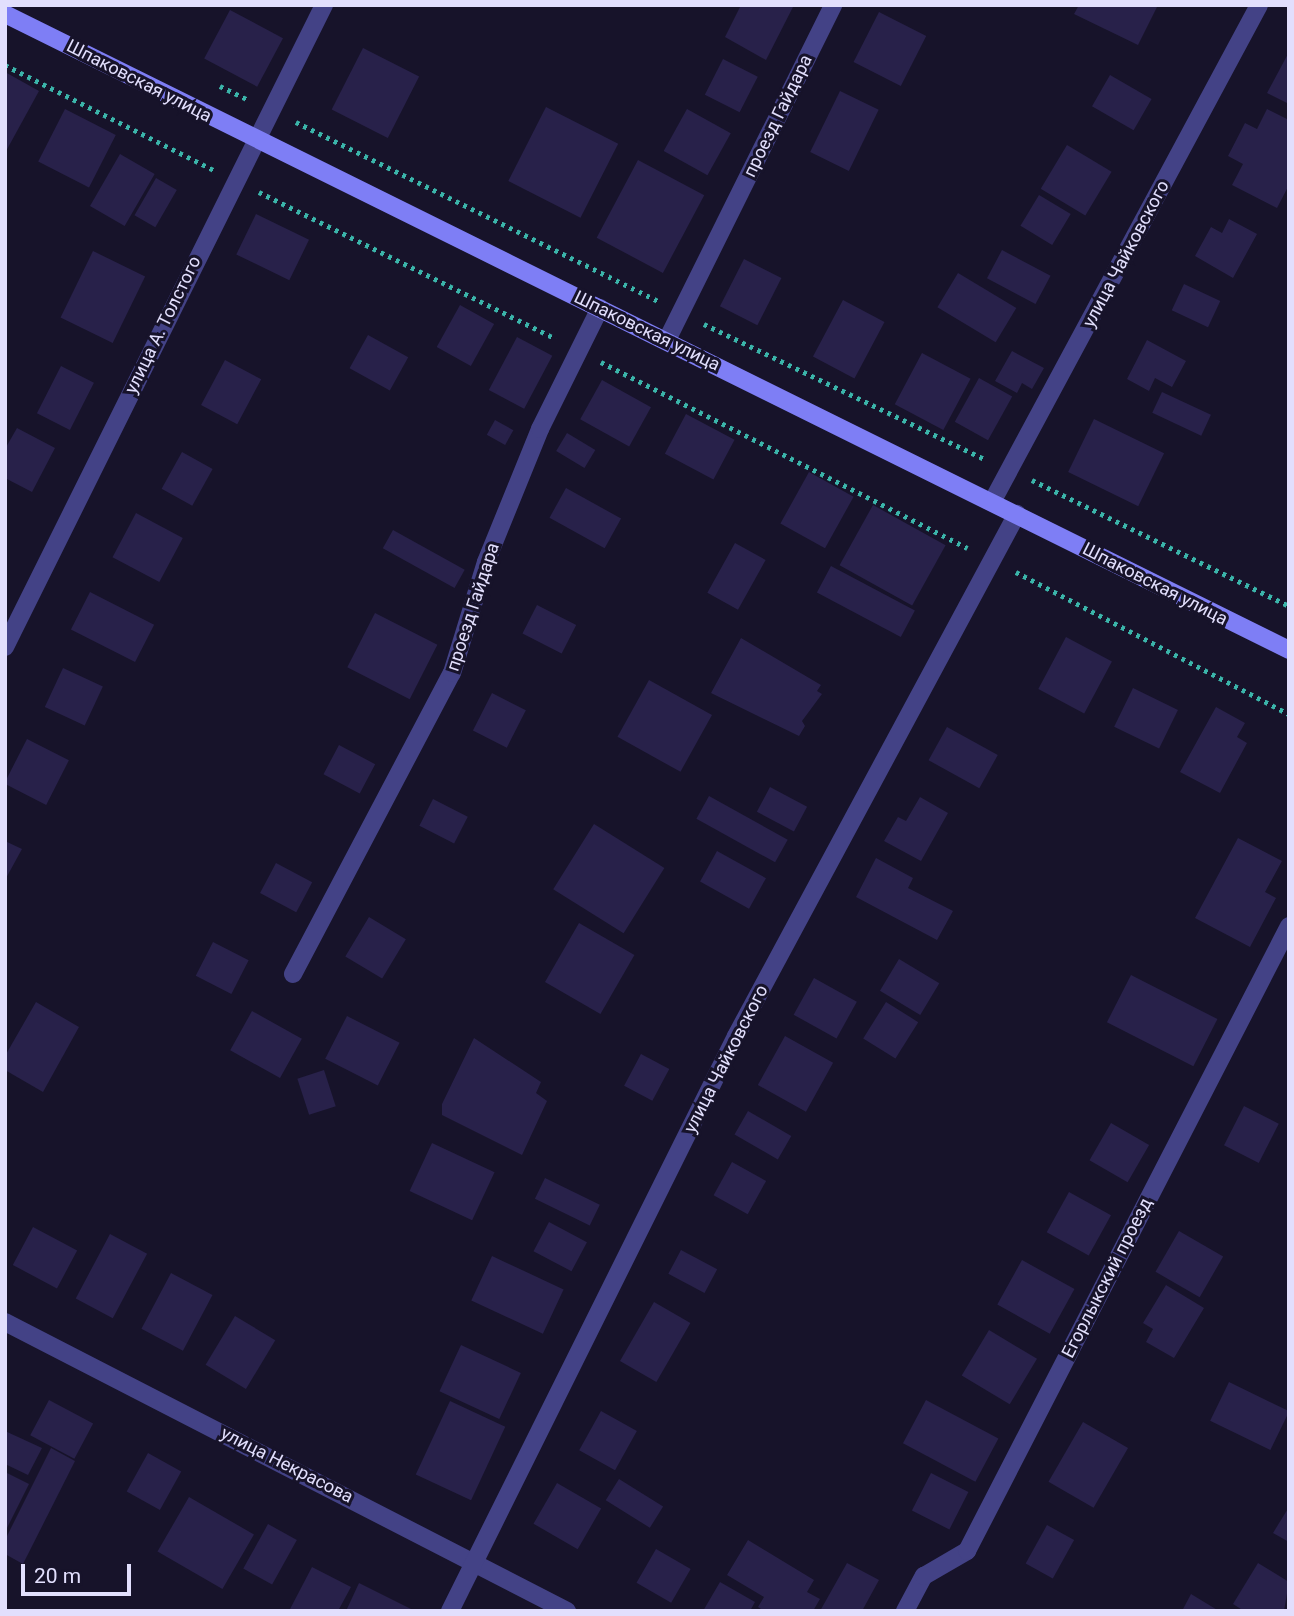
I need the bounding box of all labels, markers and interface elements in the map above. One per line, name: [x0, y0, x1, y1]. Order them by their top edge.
street label: Шпаковская улица: [63, 35, 215, 127]
street label: проезд Гайдара: [739, 51, 817, 181]
street label: улица Чайковского: [1078, 177, 1174, 331]
street label: улица А. Толстого: [120, 252, 206, 398]
street label: Шпаковская улица: [570, 286, 724, 376]
street label: Шпаковская улица: [1079, 538, 1231, 630]
street label: проезд Гайдара: [442, 540, 504, 674]
street label: улица Чайковского: [679, 981, 773, 1137]
street label: Егорлыкский проезд: [1057, 1194, 1157, 1362]
street label: улица Некрасова: [217, 1422, 357, 1508]
scale bar: [24, 1550, 135, 1594]
text: 20 m: [34, 1564, 81, 1588]

